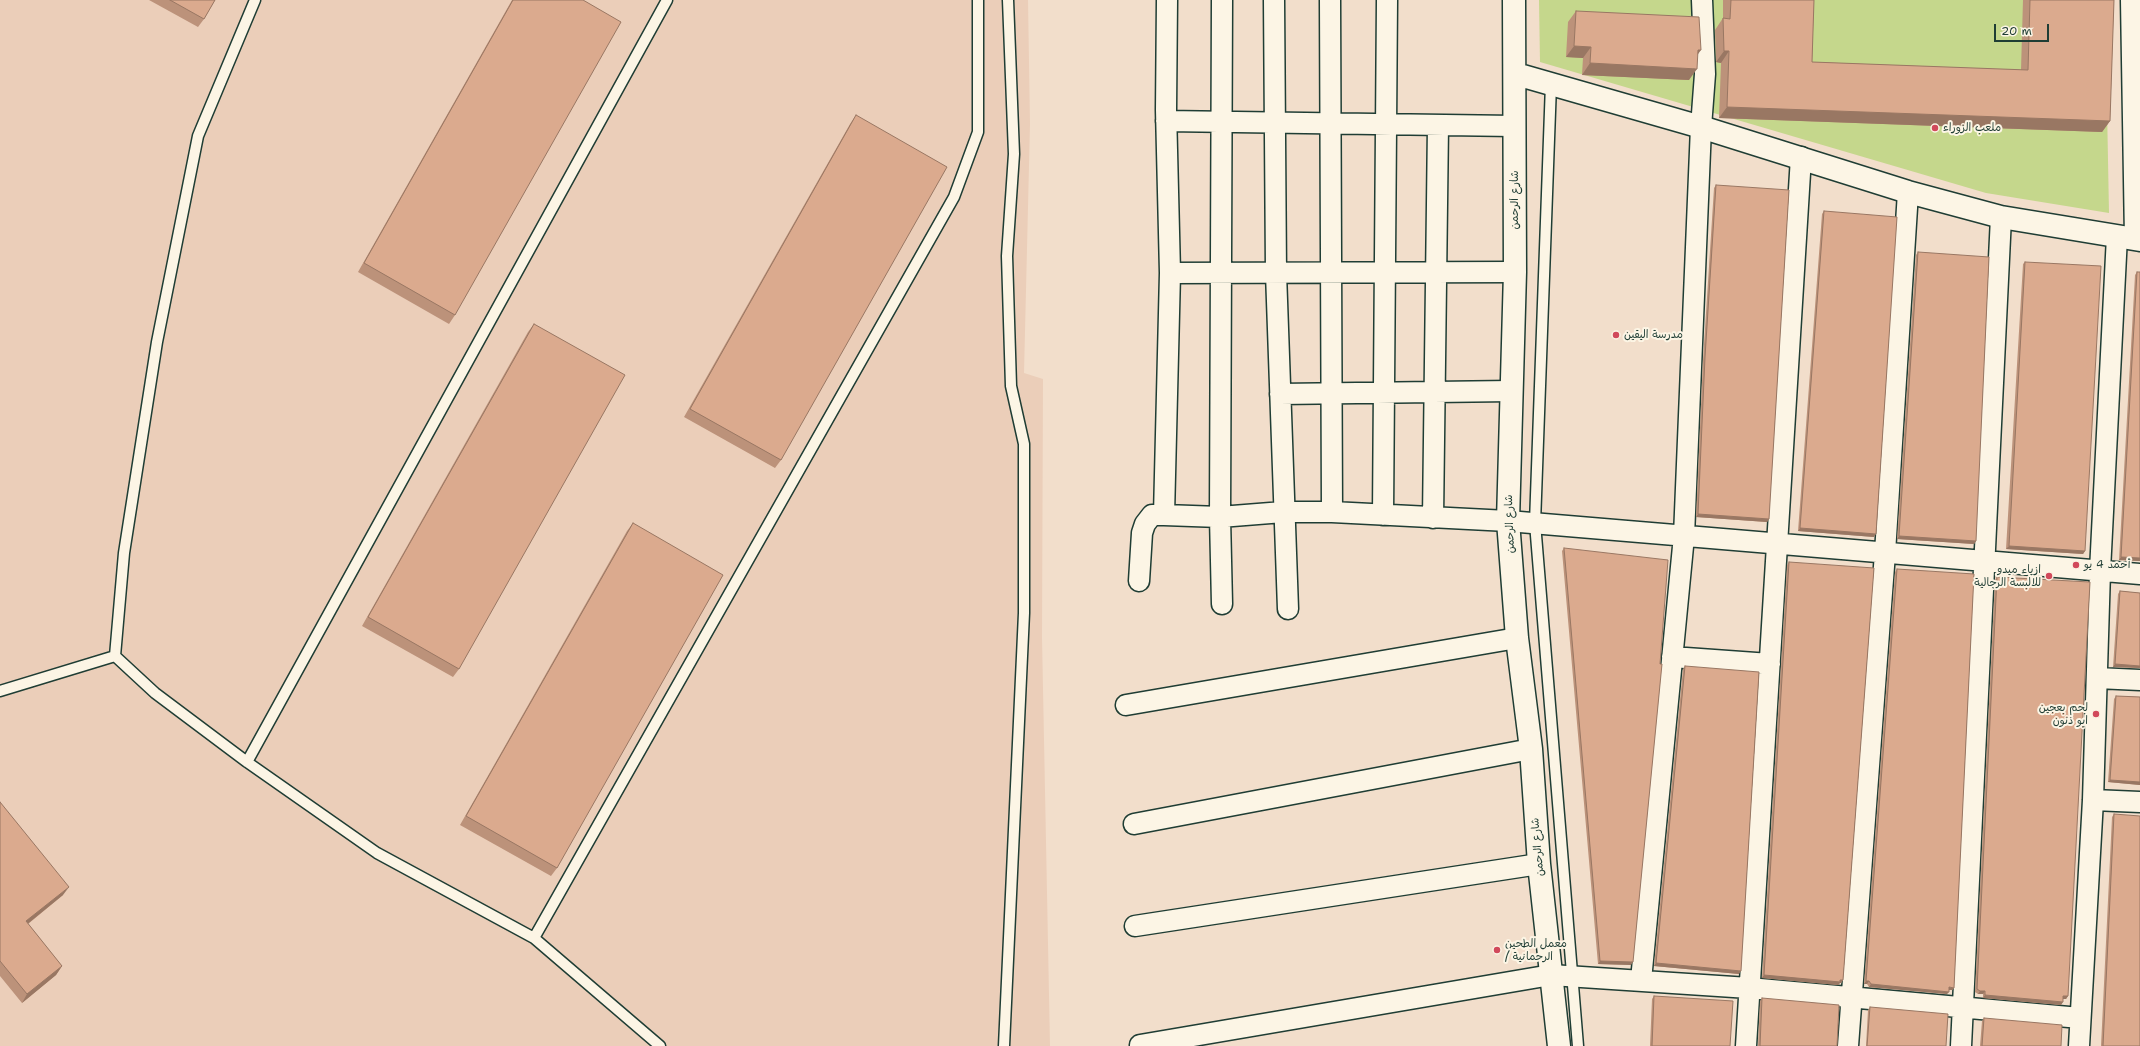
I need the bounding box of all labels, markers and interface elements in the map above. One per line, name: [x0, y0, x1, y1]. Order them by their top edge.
scale bar: [1996, 16, 2051, 42]
text: 20 m: [2001, 23, 2032, 39]
place label: ملعب الزوراء: [1943, 121, 2001, 135]
marker: ملعب الزوراء: [1930, 123, 1940, 133]
street label: شارع الرحمن: [1508, 171, 1522, 229]
place label: مدرسة اليقين: [1624, 328, 1683, 342]
marker: مدرسة اليقين: [1611, 330, 1621, 340]
street label: شارع الرحمن: [1502, 494, 1518, 554]
place label: أحمد 4 يو: [2084, 558, 2130, 572]
marker: أحمد 4 يو: [2071, 560, 2081, 570]
place label: ازياء ميدو للالبسة الرجالية: [1974, 563, 2041, 589]
marker: ازياء ميدو للالبسة الرجالية: [2044, 571, 2054, 581]
place label: لحم بعجين ابو ذنون: [2039, 701, 2088, 727]
marker: لحم بعجين ابو ذنون: [2091, 709, 2101, 719]
street label: شارع الرحمن: [1529, 817, 1547, 877]
place label: معمل الطحين / الرحمانية: [1505, 937, 1567, 963]
marker: معمل الطحين / الرحمانية: [1492, 945, 1502, 955]

